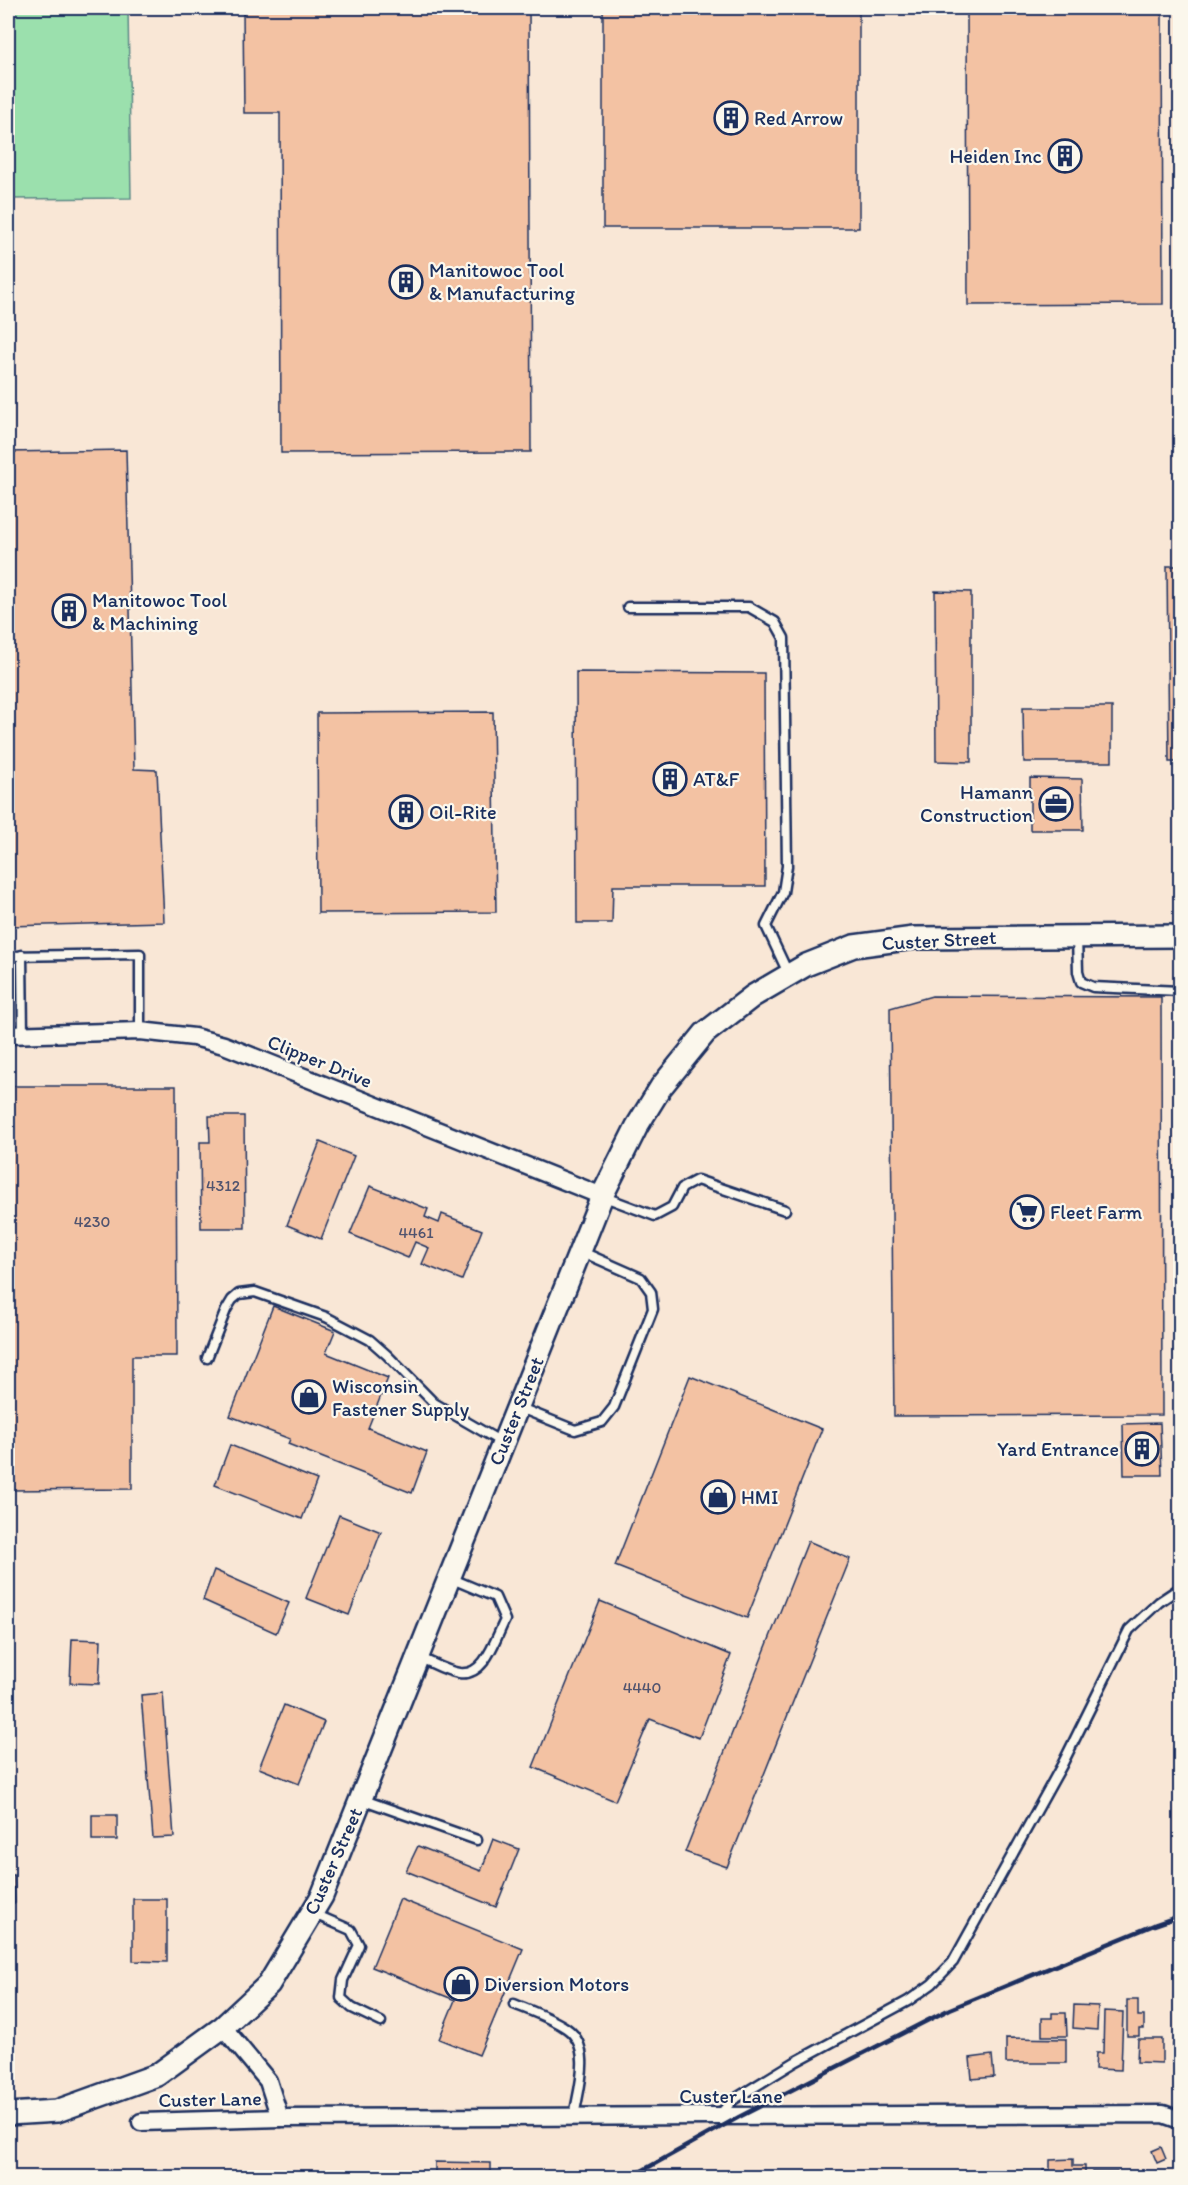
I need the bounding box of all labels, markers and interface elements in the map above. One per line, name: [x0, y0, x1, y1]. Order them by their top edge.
building icon: Red Arrow: [713, 100, 749, 136]
place label: Red Arrow: [754, 106, 843, 130]
building icon: Heiden Inc: [1047, 138, 1083, 174]
place label: Heiden Inc: [949, 144, 1042, 168]
place label: Manitowoc Tool & Manufacturing: [429, 258, 576, 305]
building icon: Manitowoc Tool & Manufacturing: [388, 264, 424, 300]
place label: Manitowoc Tool & Machining: [92, 588, 227, 635]
building icon: Manitowoc Tool & Machining: [51, 593, 87, 629]
building icon: AT&F: [652, 761, 688, 797]
place label: AT&F: [693, 767, 740, 791]
place label: Hamann Construction: [920, 780, 1033, 827]
office icon: Hamann Construction: [1038, 786, 1074, 822]
building icon: Oil-Rite: [388, 794, 424, 830]
place label: Oil-Rite: [429, 800, 497, 824]
street label: Custer Street: [881, 925, 997, 955]
street label: Clipper Drive: [264, 1029, 376, 1093]
house number: 4312: [206, 1176, 241, 1195]
supermarket icon: Fleet Farm: [1009, 1194, 1045, 1230]
place label: Fleet Farm: [1050, 1200, 1143, 1224]
house number: 4230: [74, 1212, 110, 1231]
house number: 4461: [398, 1223, 434, 1242]
street label: Custer Street: [483, 1353, 549, 1469]
place label: Wisconsin Fastener Supply: [332, 1374, 470, 1421]
shop icon: Wisconsin Fastener Supply: [291, 1379, 327, 1415]
building icon: Yard Entrance: [1124, 1431, 1160, 1467]
place label: Yard Entrance: [997, 1437, 1119, 1461]
shop icon: HMI: [700, 1479, 736, 1515]
place label: HMI: [741, 1485, 778, 1509]
house number: 4440: [623, 1678, 661, 1697]
street label: Custer Street: [299, 1804, 367, 1918]
shop icon: Diversion Motors: [443, 1966, 479, 2002]
place label: Diversion Motors: [484, 1972, 629, 1996]
street label: Custer Lane: [679, 2084, 783, 2108]
street label: Custer Lane: [158, 2086, 262, 2112]

